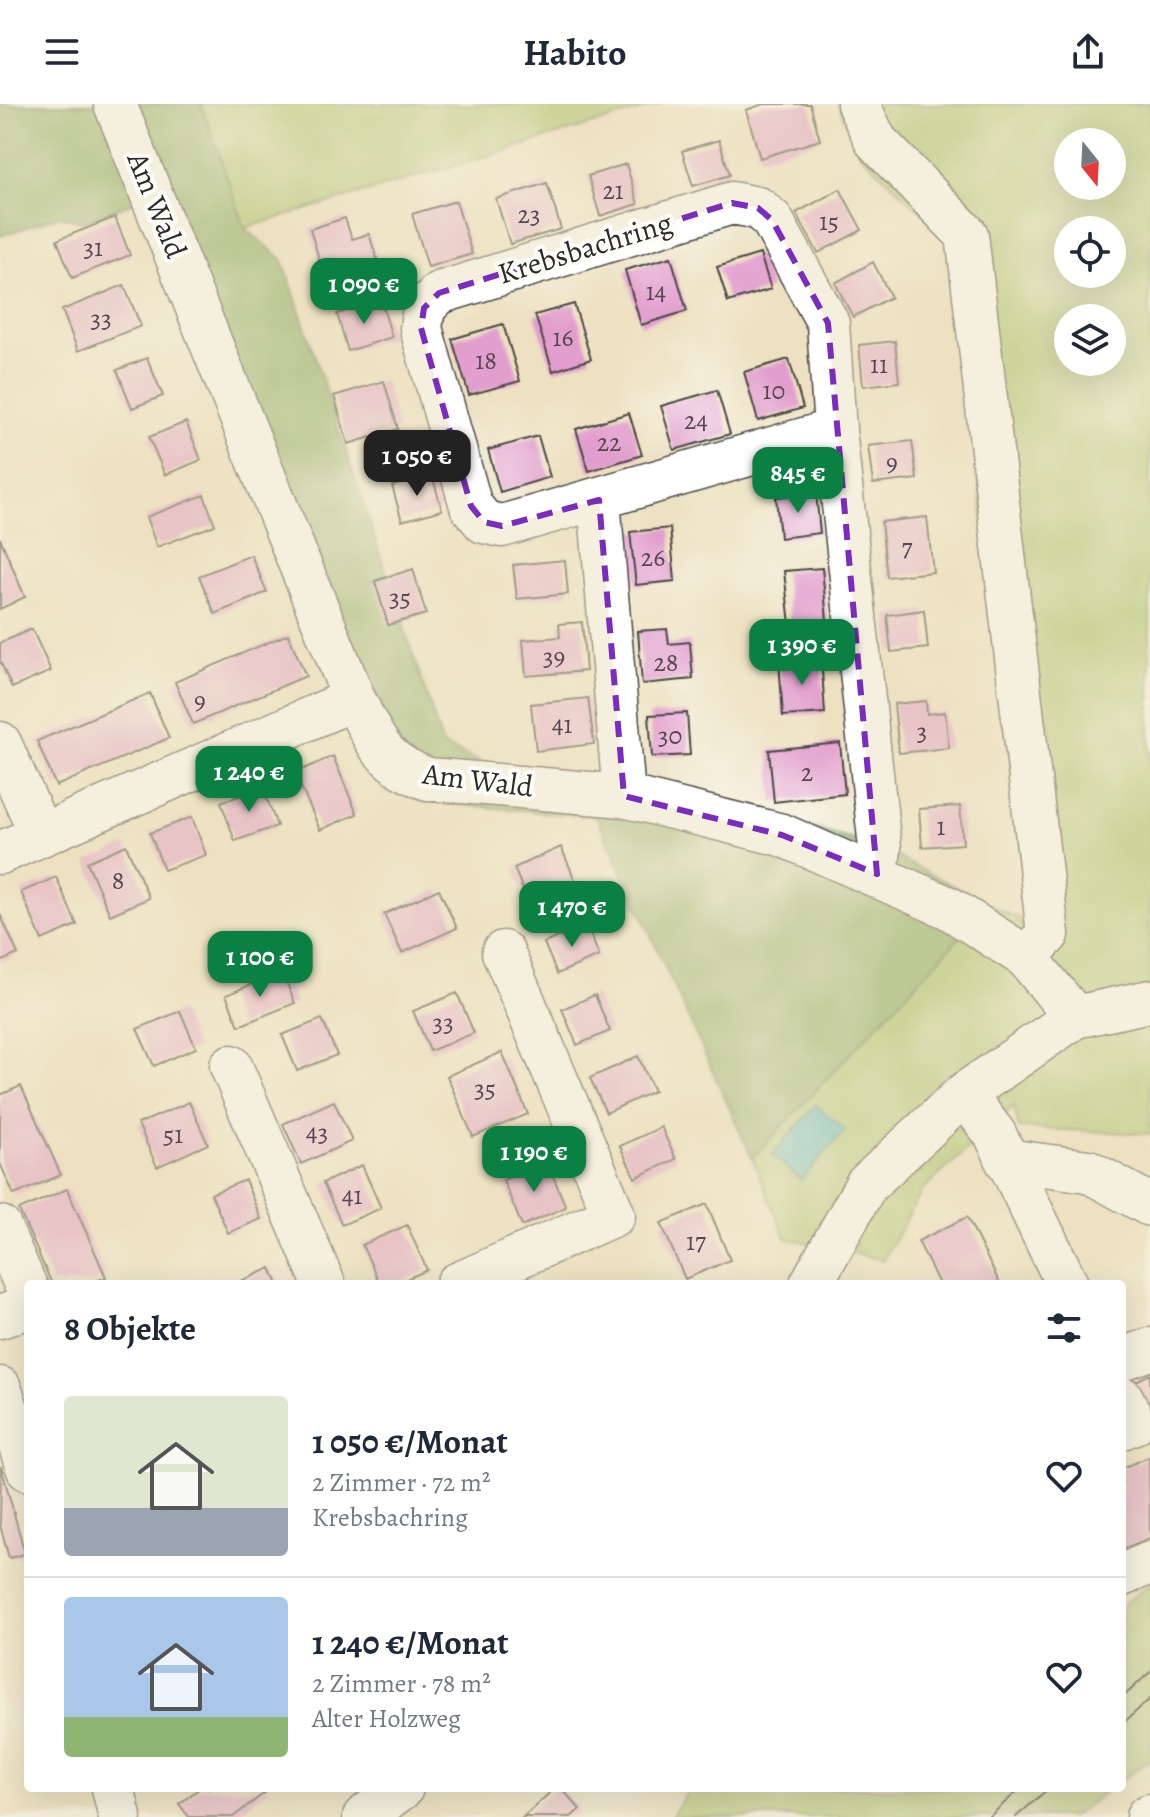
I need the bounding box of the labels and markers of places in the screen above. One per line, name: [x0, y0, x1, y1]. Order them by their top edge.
pin: 1 090 €: [290, 258, 438, 326]
pin: 1 050 €: [343, 430, 491, 498]
pin: 845 €: [742, 447, 854, 515]
pin: 1 390 €: [728, 619, 876, 687]
pin: 1 240 €: [175, 746, 323, 814]
pin: 1 470 €: [498, 881, 646, 949]
pin: 1 100 €: [186, 931, 334, 999]
pin: 1 190 €: [460, 1126, 608, 1194]

